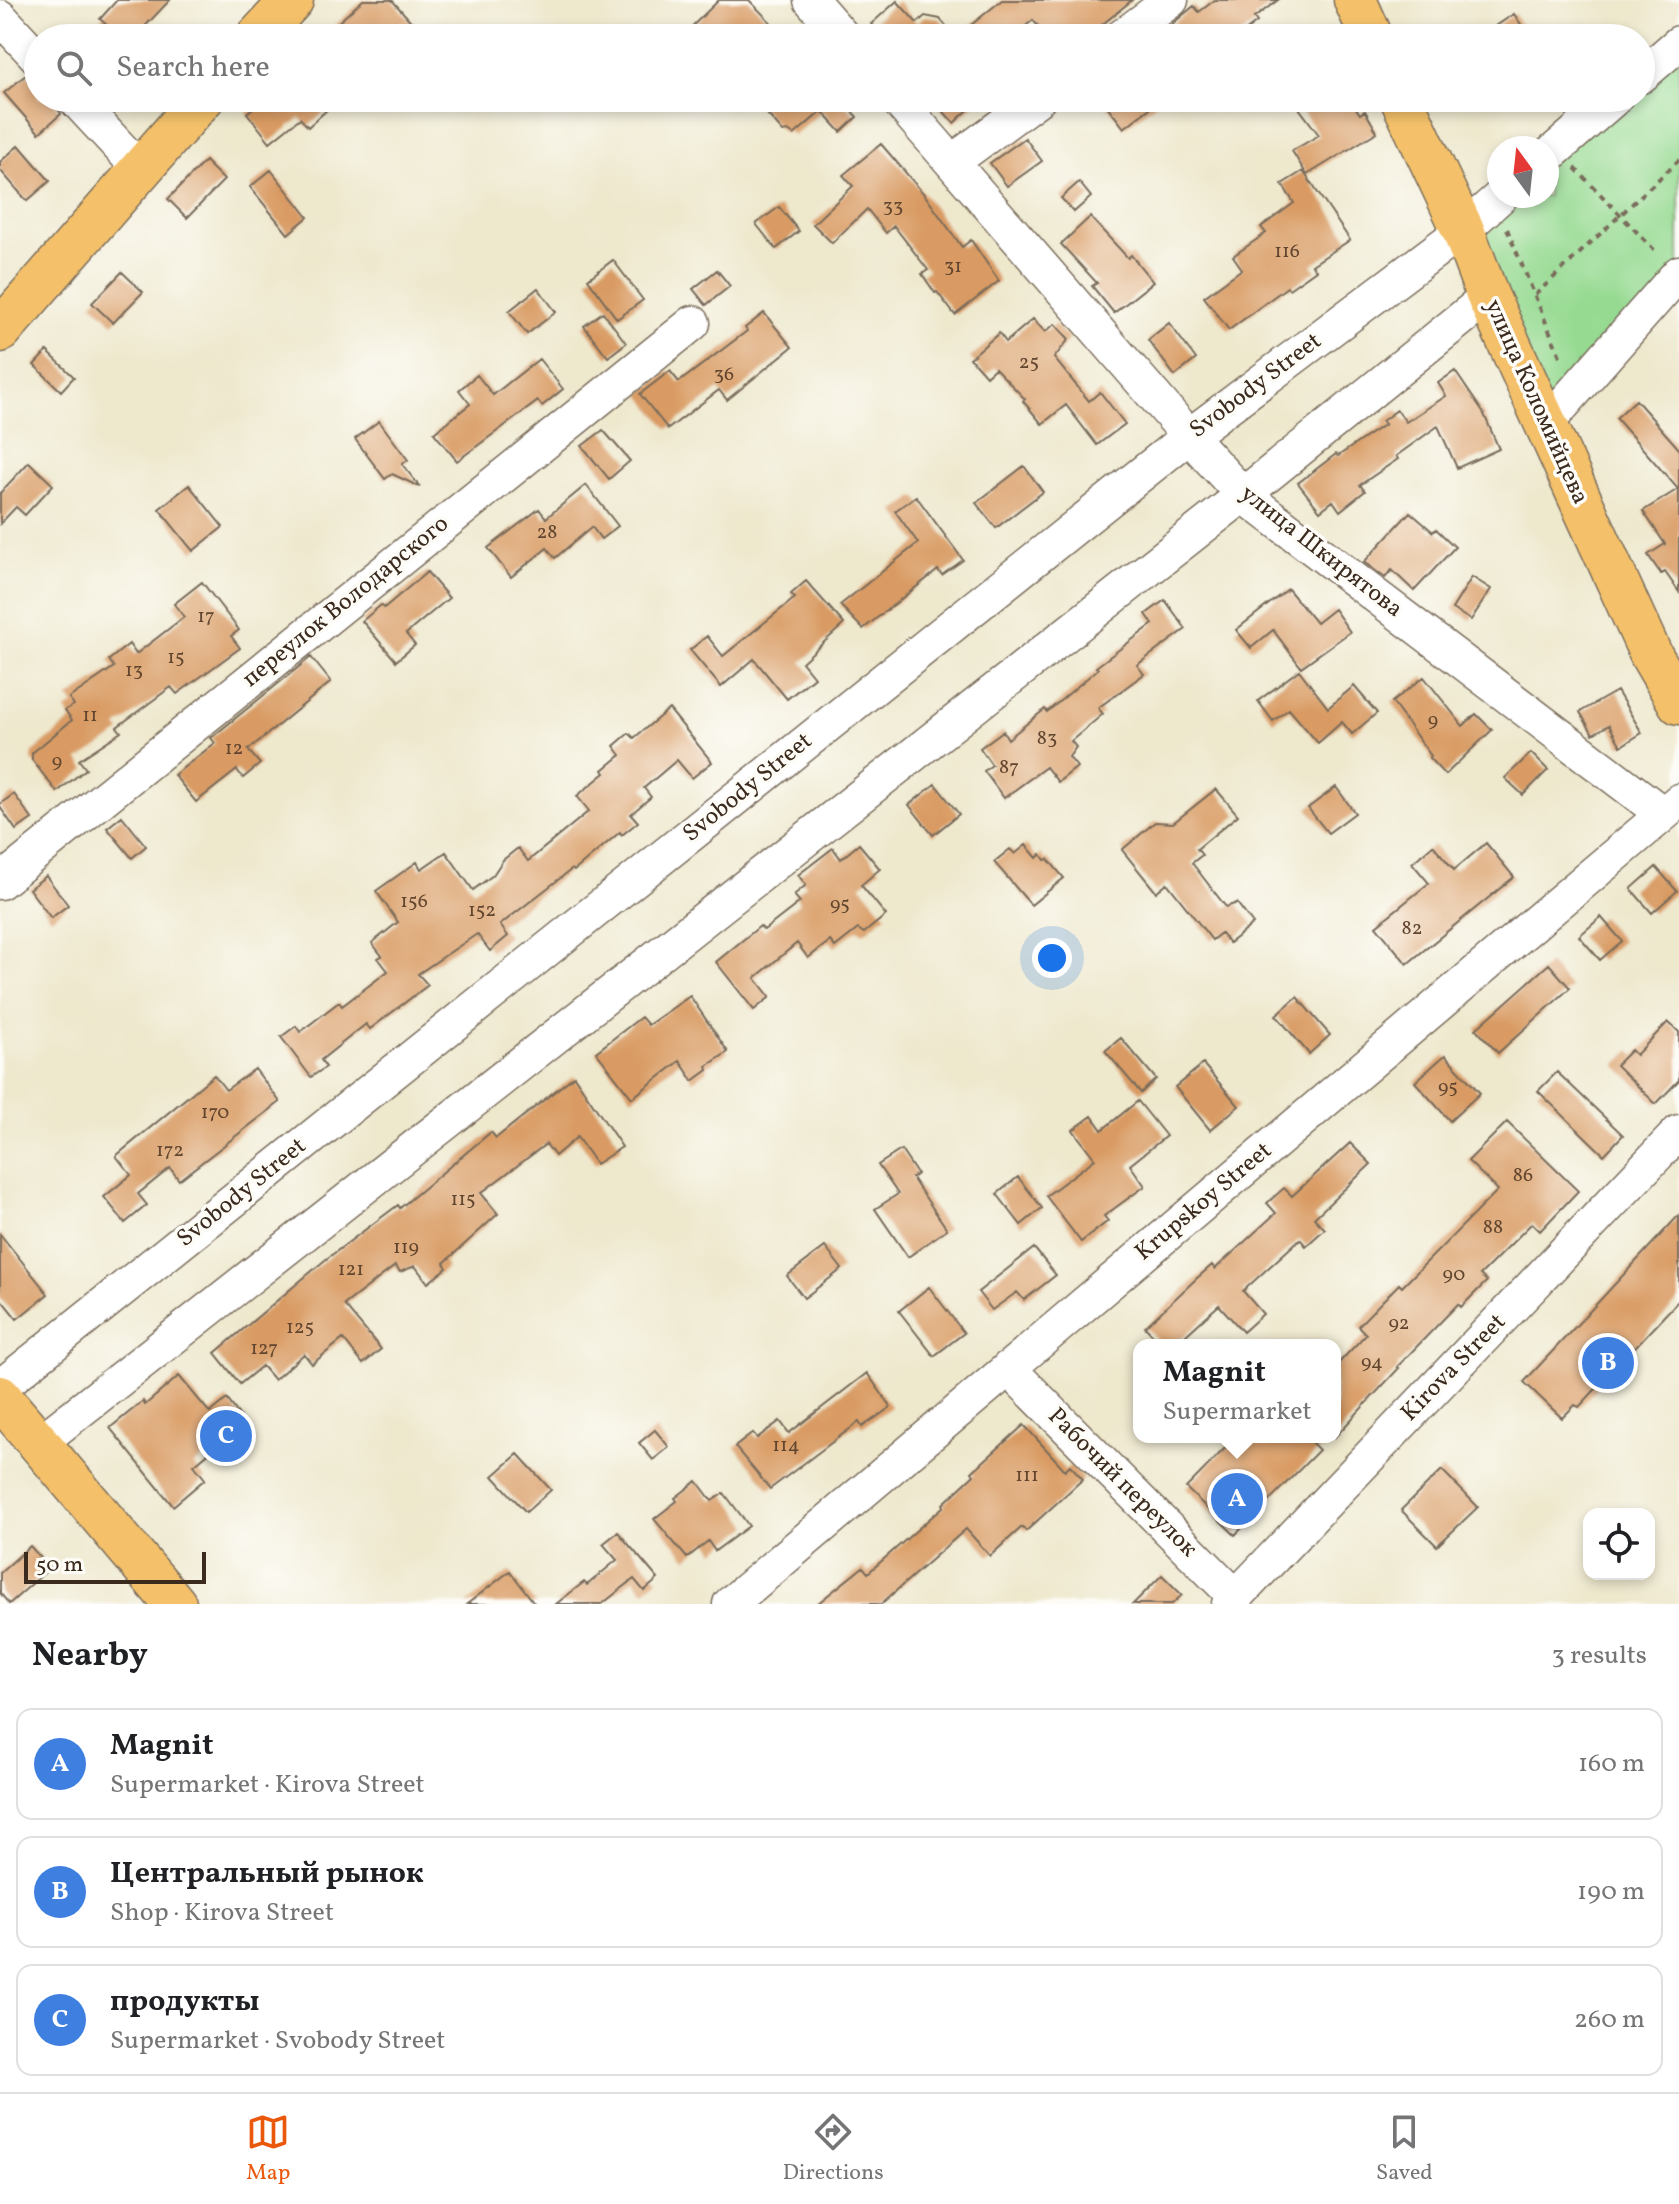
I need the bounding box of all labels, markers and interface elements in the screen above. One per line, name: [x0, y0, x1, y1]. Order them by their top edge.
search box: [24, 24, 1655, 112]
icon: search: [52, 46, 96, 90]
text: Search here: [116, 47, 270, 89]
north arrow: [1487, 136, 1559, 208]
house number: 33: [883, 193, 903, 221]
house number: 116: [1274, 238, 1300, 266]
house number: 31: [944, 253, 962, 281]
street label: улица Коломийцева: [1475, 294, 1597, 510]
street label: Svobody Street: [1183, 325, 1329, 447]
house number: 25: [1019, 349, 1039, 377]
house number: 36: [714, 361, 734, 389]
street label: улица Шкирятова: [1232, 478, 1410, 626]
street label: переулок Володарского: [235, 508, 457, 696]
house number: 28: [537, 519, 557, 547]
house number: 17: [197, 603, 215, 631]
house number: 15: [167, 644, 185, 672]
house number: 13: [125, 657, 143, 685]
house number: 11: [82, 702, 98, 730]
house number: 9: [1428, 707, 1438, 735]
street label: Svobody Street: [676, 725, 820, 851]
house number: 83: [1037, 725, 1057, 753]
house number: 12: [225, 735, 243, 763]
house number: 9: [52, 748, 62, 776]
house number: 87: [999, 754, 1019, 782]
house number: 156: [400, 888, 428, 916]
house number: 95: [830, 891, 850, 919]
house number: 152: [468, 897, 496, 925]
house number: 82: [1402, 915, 1422, 943]
your location: [1032, 938, 1072, 978]
house number: 95: [1438, 1074, 1458, 1102]
house number: 170: [201, 1099, 229, 1127]
street label: Svobody Street: [170, 1130, 314, 1256]
street label: Krupskoy Street: [1128, 1135, 1280, 1269]
house number: 172: [156, 1137, 184, 1165]
house number: 86: [1513, 1162, 1533, 1190]
house number: 115: [450, 1186, 476, 1214]
house number: 88: [1483, 1214, 1503, 1242]
house number: 119: [393, 1234, 419, 1262]
house number: 121: [338, 1256, 364, 1284]
house number: 90: [1443, 1261, 1465, 1289]
street label: Kirova Street: [1394, 1306, 1514, 1430]
house number: 92: [1388, 1310, 1410, 1338]
house number: 125: [286, 1314, 314, 1342]
pin: B: [1582, 1333, 1634, 1393]
house number: 127: [250, 1335, 278, 1363]
popup: [1133, 1339, 1341, 1443]
house number: 94: [1361, 1349, 1383, 1377]
text: Magnit: [1162, 1352, 1266, 1394]
text: Supermarket: [1162, 1394, 1312, 1430]
street label: Рабочий переулок: [1039, 1400, 1205, 1566]
pin: C: [200, 1406, 252, 1466]
house number: 114: [772, 1432, 800, 1460]
house number: 111: [1015, 1462, 1039, 1490]
pin: A: [1211, 1469, 1263, 1529]
map controls: [1583, 1508, 1655, 1580]
button: locate: [1583, 1508, 1655, 1580]
scale bar: [24, 1548, 206, 1584]
text: 50 m: [36, 1550, 83, 1581]
text: Nearby: [32, 1633, 148, 1680]
text: 3 results: [1551, 1638, 1647, 1674]
text: Magnit: [110, 1725, 213, 1767]
text: A: [51, 1746, 69, 1782]
text: 160 m: [1578, 1746, 1645, 1782]
text: Supermarket · Kirova Street: [110, 1767, 425, 1803]
text: Центральный рынок: [110, 1853, 424, 1895]
text: B: [51, 1874, 69, 1910]
text: 190 m: [1577, 1874, 1645, 1910]
text: Shop · Kirova Street: [110, 1895, 334, 1931]
text: продукты: [110, 1981, 259, 2023]
text: C: [52, 2002, 68, 2038]
text: 260 m: [1574, 2002, 1645, 2038]
text: Supermarket · Svobody Street: [110, 2023, 445, 2059]
tab: Map: [246, 2110, 290, 2189]
tab: Directions: [783, 2110, 884, 2189]
tab: Saved: [1376, 2110, 1433, 2189]

